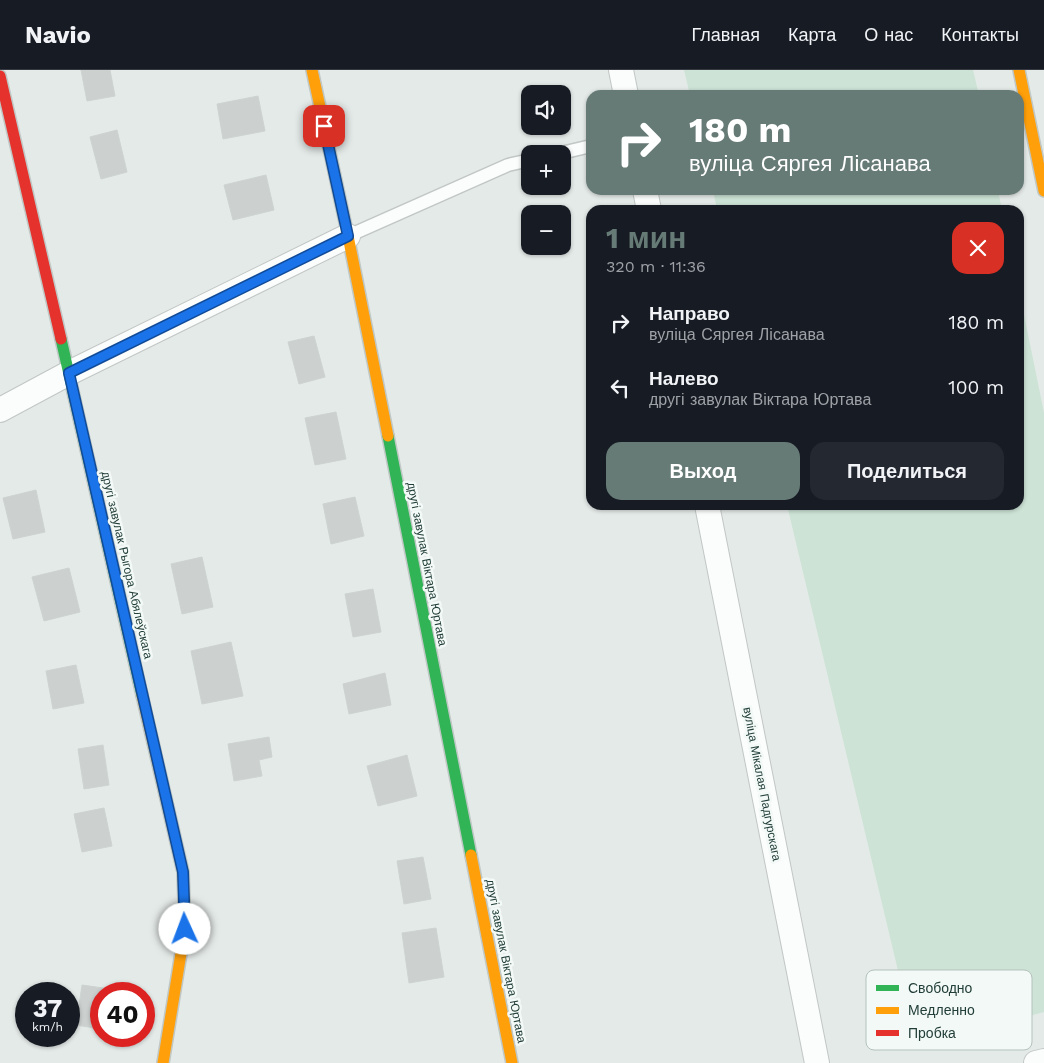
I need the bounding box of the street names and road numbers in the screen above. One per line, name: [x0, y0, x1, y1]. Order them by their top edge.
street label: другі завулак Рыгора Абялеўскага: [99, 470, 156, 661]
street label: другі завулак Віктара Юртава: [404, 481, 450, 647]
street label: вуліца Мікалая Падгурскага: [740, 706, 784, 862]
street label: другі завулак Віктара Юртава: [483, 878, 529, 1044]

